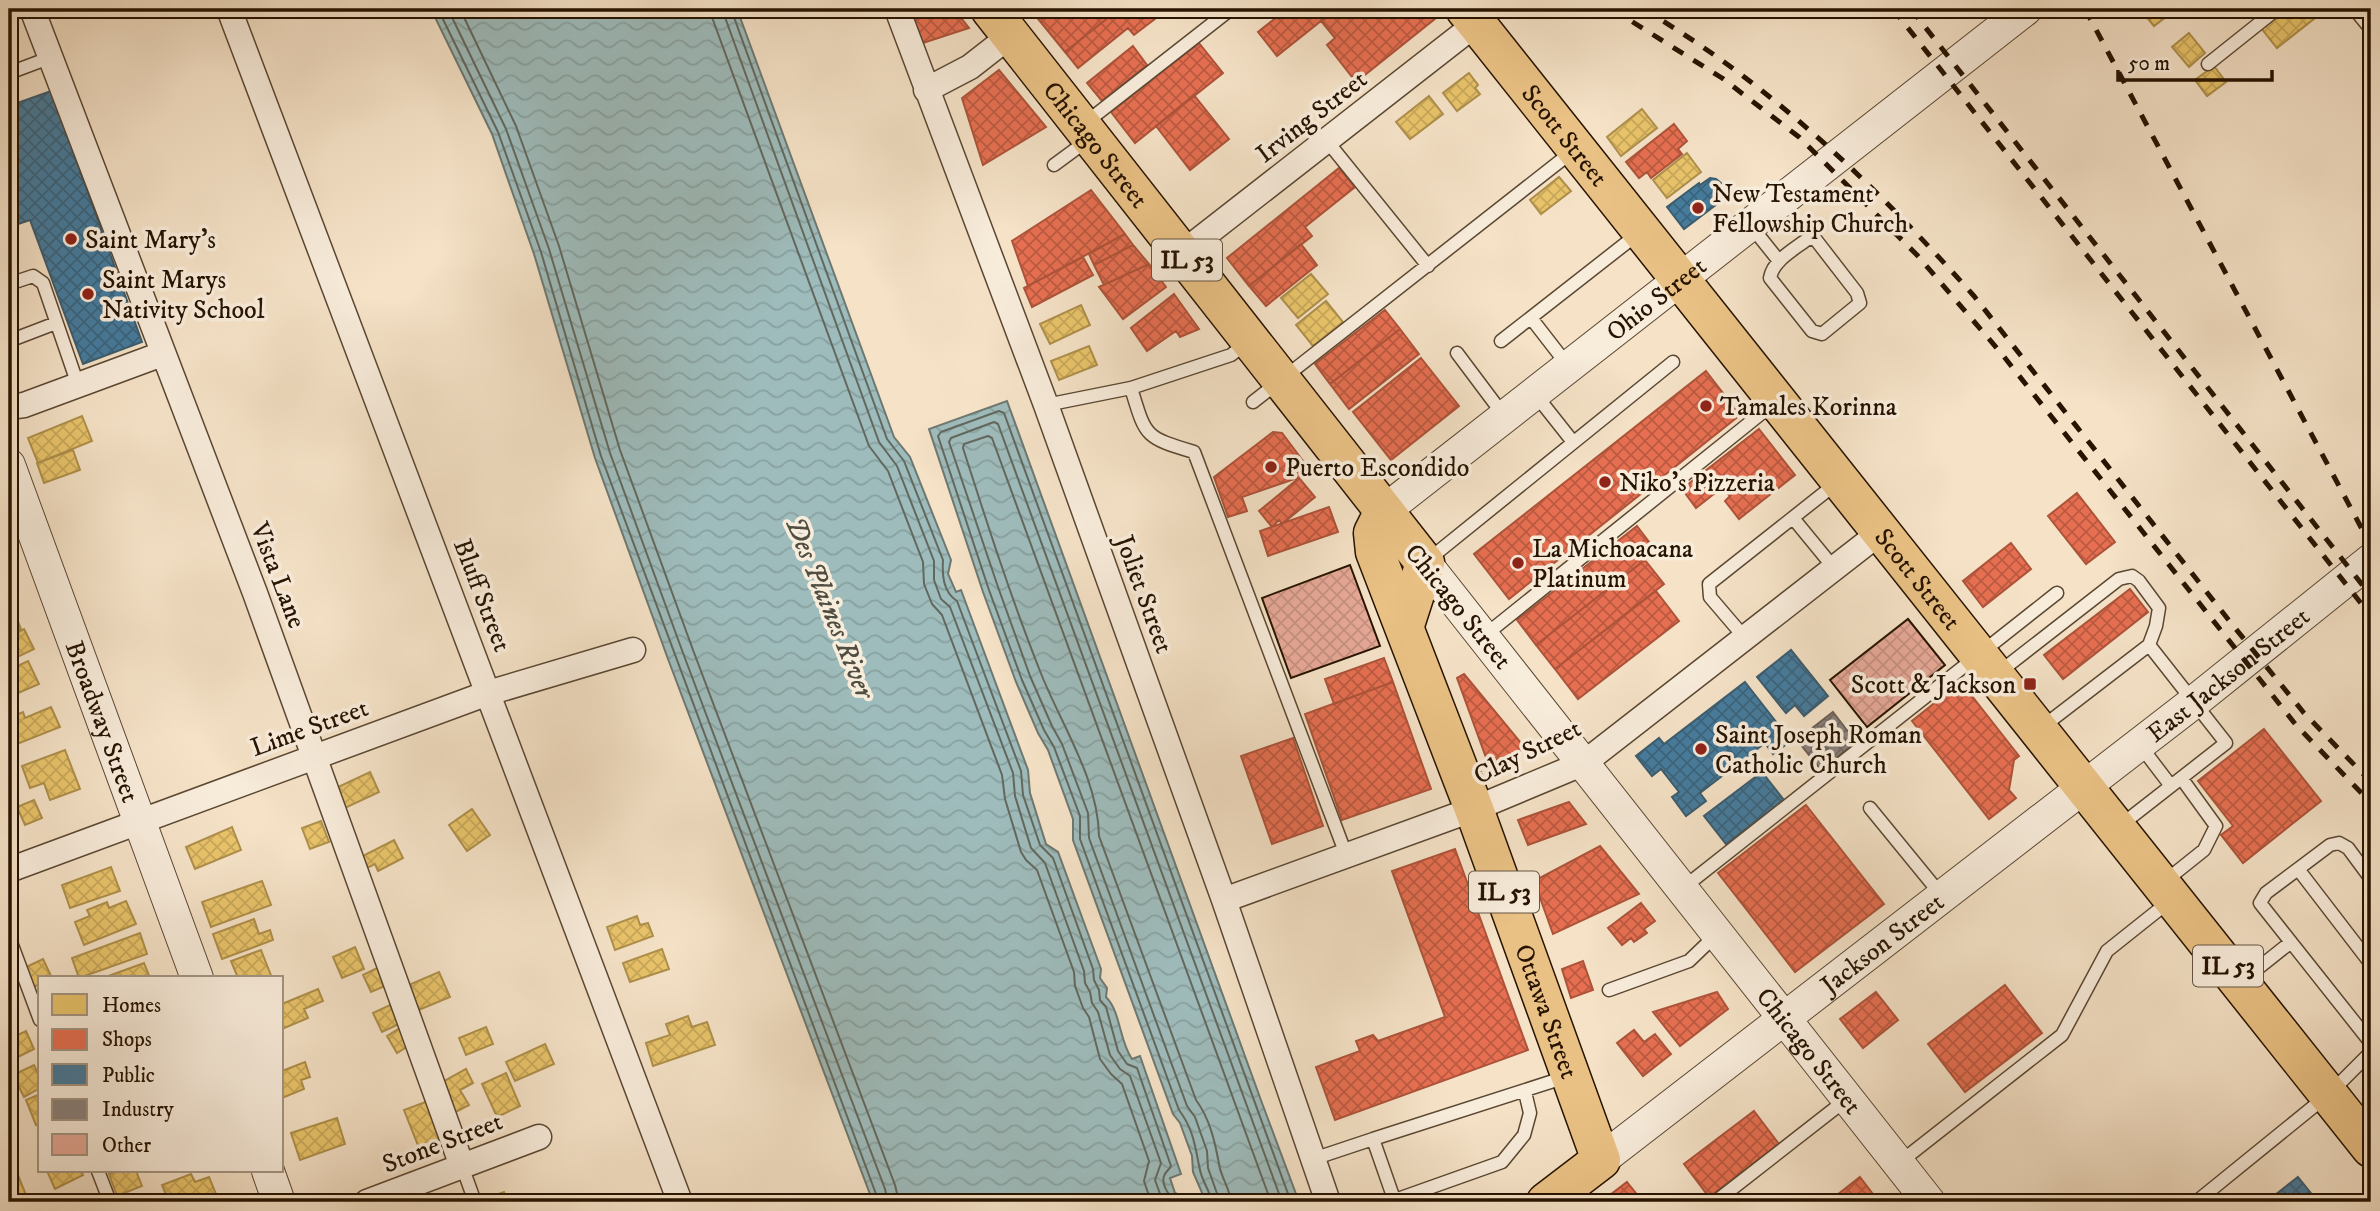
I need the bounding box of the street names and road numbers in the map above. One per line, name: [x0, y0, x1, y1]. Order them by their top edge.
street label: Irving Street: [1250, 63, 1374, 171]
street label: Chicago Street: [1035, 75, 1155, 215]
street label: Scott Street: [1513, 78, 1615, 194]
road number: IL 53: [1152, 240, 1222, 281]
street label: Ohio Street: [1600, 250, 1713, 349]
street label: Vista Lane: [242, 517, 313, 633]
street label: Scott Street: [1866, 522, 1968, 637]
street label: Joliet Street: [1106, 529, 1180, 658]
street label: Bluff Street: [445, 534, 518, 657]
street label: Chicago Street: [1397, 537, 1519, 676]
street label: East Jackson Street: [2141, 601, 2317, 750]
street label: Broadway Street: [57, 637, 146, 807]
street label: Lime Street: [246, 692, 373, 765]
street label: Clay Street: [1469, 712, 1587, 792]
road number: IL 53: [1469, 872, 1539, 912]
street label: Jackson Street: [1813, 886, 1951, 1003]
street label: Ottawa Street: [1506, 940, 1585, 1083]
road number: IL 53: [2193, 946, 2263, 986]
street label: Chicago Street: [1748, 982, 1869, 1122]
street label: Stone Street: [378, 1105, 507, 1181]

